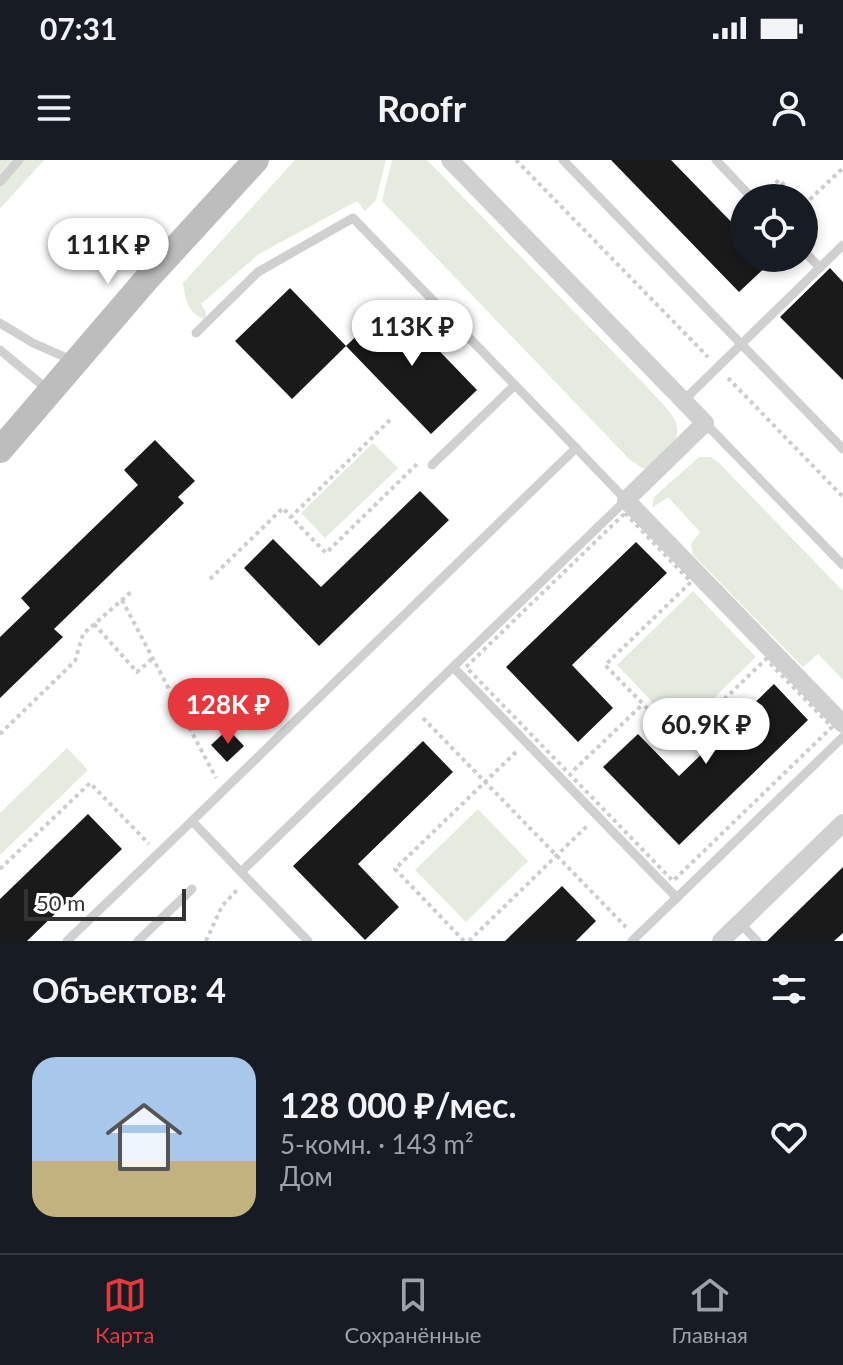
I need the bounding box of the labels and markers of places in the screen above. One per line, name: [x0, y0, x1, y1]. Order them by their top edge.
pin: 111K ₽: [43, 218, 173, 286]
pin: 113K ₽: [347, 300, 477, 368]
pin: 128K ₽: [163, 678, 293, 746]
pin: 60.9K ₽: [632, 698, 780, 766]

